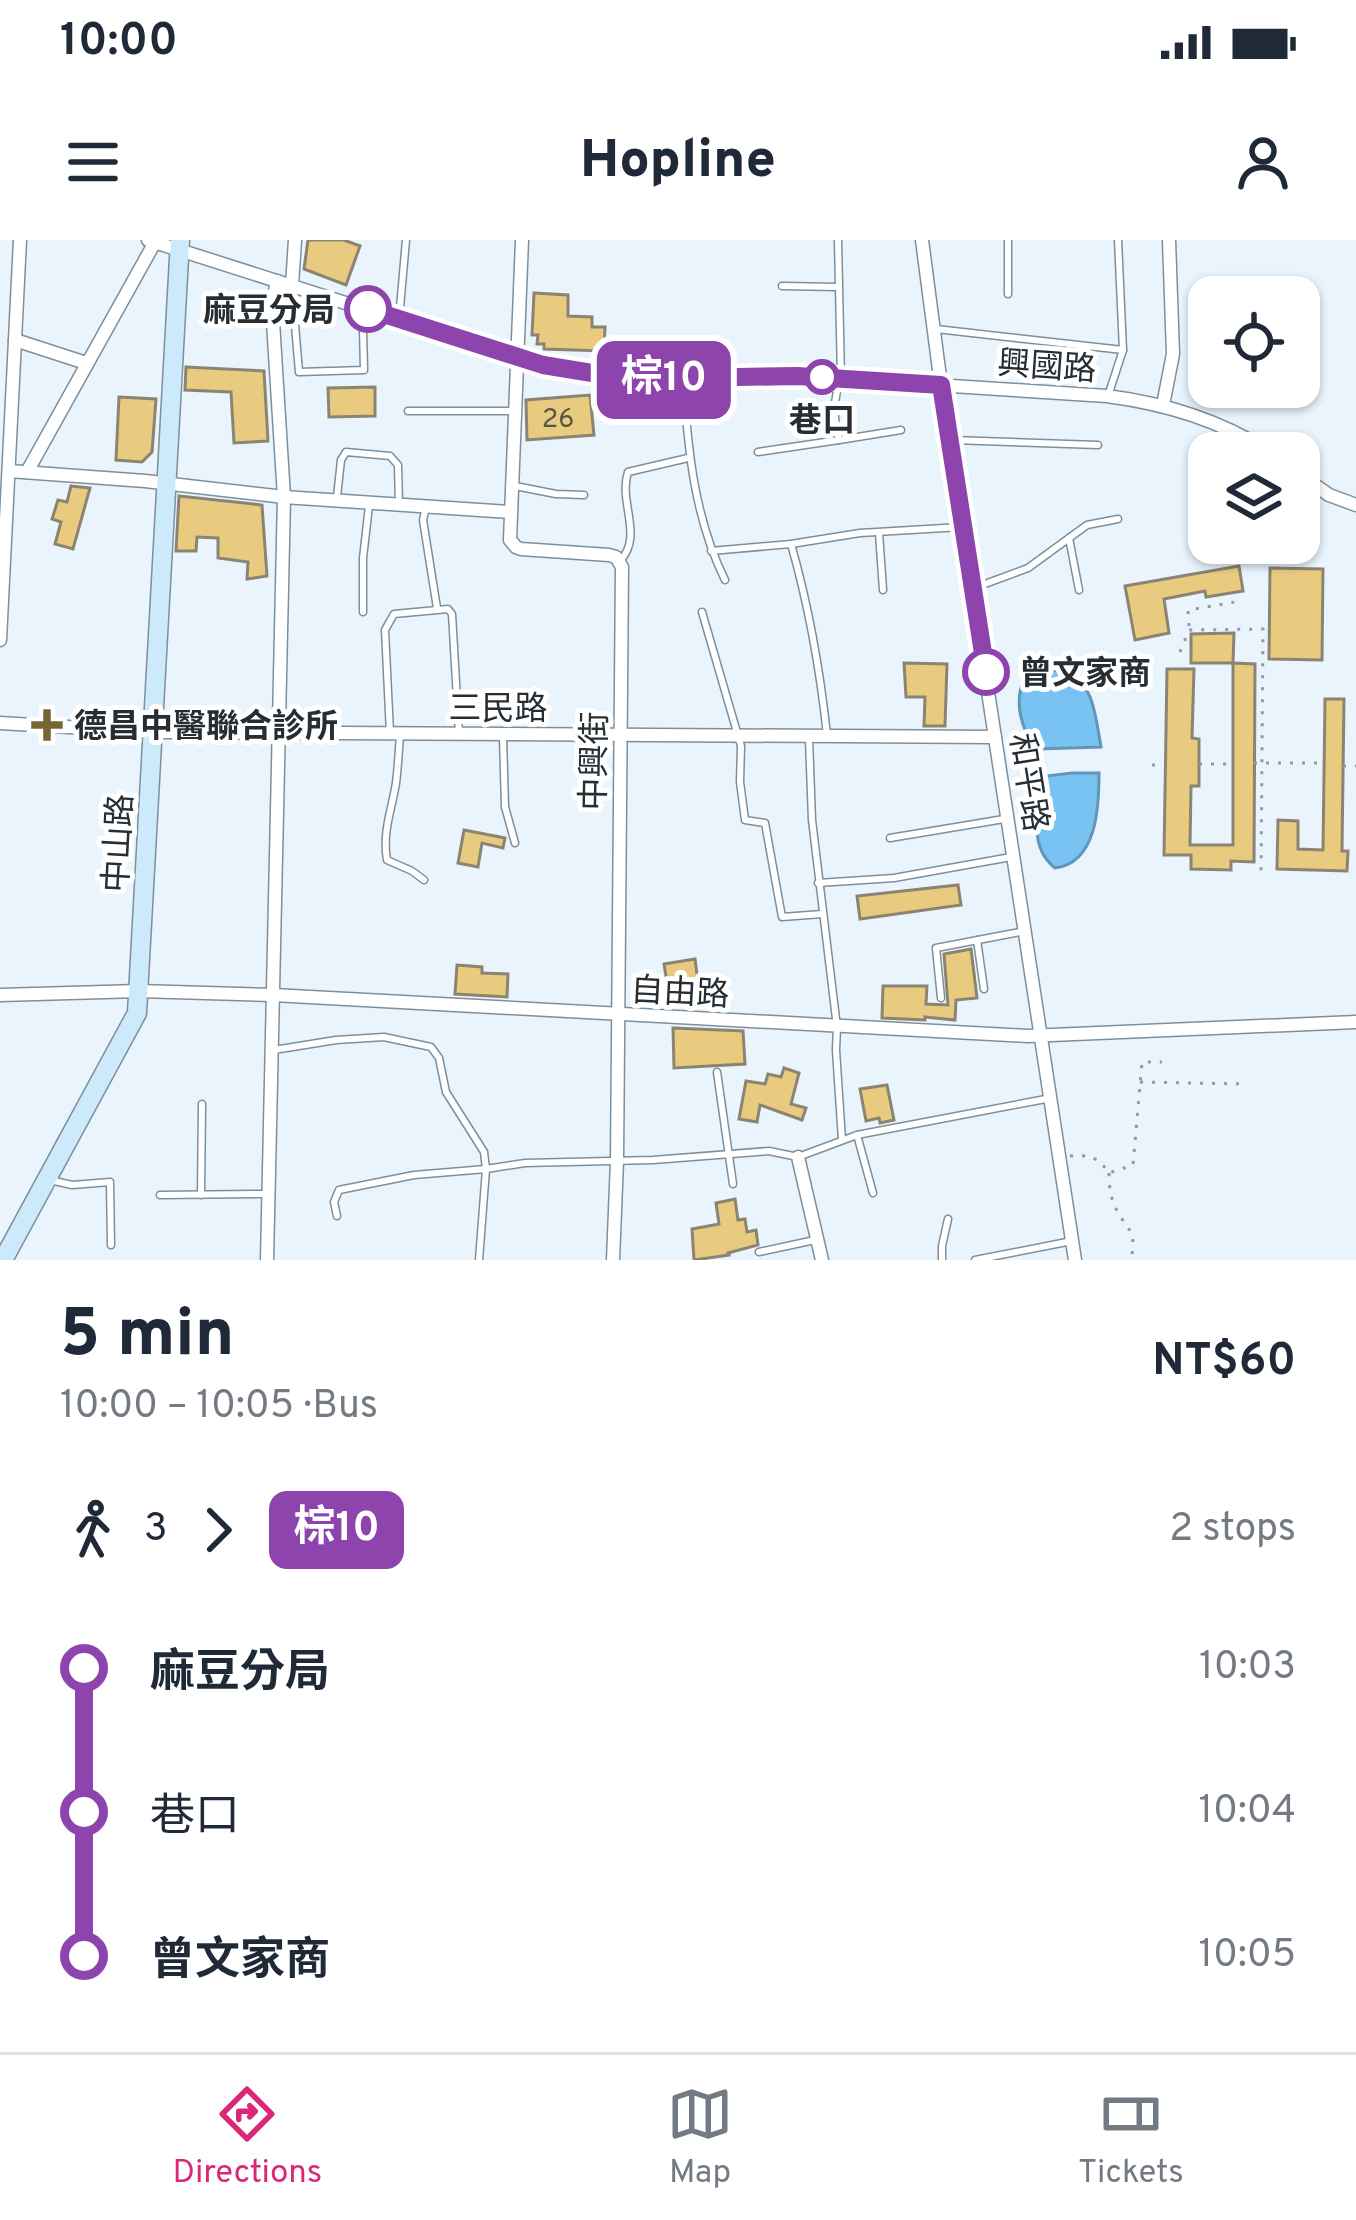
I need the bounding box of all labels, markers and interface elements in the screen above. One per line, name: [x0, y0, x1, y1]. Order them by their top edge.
text: 10:00: [60, 14, 178, 71]
text: Hopline: [580, 128, 776, 197]
icon: menu: [60, 129, 126, 195]
icon: person: [1230, 129, 1296, 195]
map controls: [1188, 276, 1320, 564]
button: locate: [1188, 276, 1320, 408]
marker: 麻豆分局: [346, 287, 390, 331]
place label: 麻豆分局: [203, 292, 335, 334]
line badge: 棕10: [595, 341, 733, 419]
street label: 興國路: [996, 345, 1098, 393]
text: 棕10: [621, 353, 707, 406]
marker: 巷口: [806, 361, 838, 393]
place label: 巷口: [789, 402, 855, 444]
house number: 26: [542, 403, 574, 437]
button: layers: [1188, 432, 1320, 564]
marker: 曾文家商: [964, 650, 1008, 694]
place label: 曾文家商: [1019, 655, 1151, 697]
street label: 三民路: [449, 690, 548, 732]
place label: 德昌中醫聯合診所: [74, 708, 338, 750]
marker: 德昌中醫聯合診所: [31, 709, 63, 741]
street label: 中興街: [575, 711, 619, 811]
street label: 和平路: [998, 730, 1055, 835]
street label: 中山路: [97, 793, 145, 894]
street label: 自由路: [629, 971, 730, 1019]
text: 5 min: [60, 1296, 234, 1379]
text: NT$60: [1152, 1334, 1296, 1391]
text: 10:00 – 10:05 · Bus: [60, 1383, 378, 1432]
icon: walk: [60, 1497, 126, 1563]
icon: forward: [185, 1497, 251, 1563]
text: 棕10: [293, 1503, 380, 1556]
text: 3: [144, 1506, 167, 1555]
text: 2 stops: [1169, 1506, 1296, 1555]
text: 10:03: [1199, 1644, 1296, 1693]
text: 麻豆分局: [150, 1646, 330, 1703]
text: 10:04: [1198, 1788, 1296, 1837]
text: 巷口: [150, 1790, 240, 1847]
text: 10:05: [1198, 1932, 1296, 1981]
text: 曾文家商: [150, 1934, 330, 1991]
tab: Directions: [172, 2081, 322, 2195]
tab: Map: [667, 2081, 733, 2195]
tab: Tickets: [1078, 2081, 1184, 2195]

